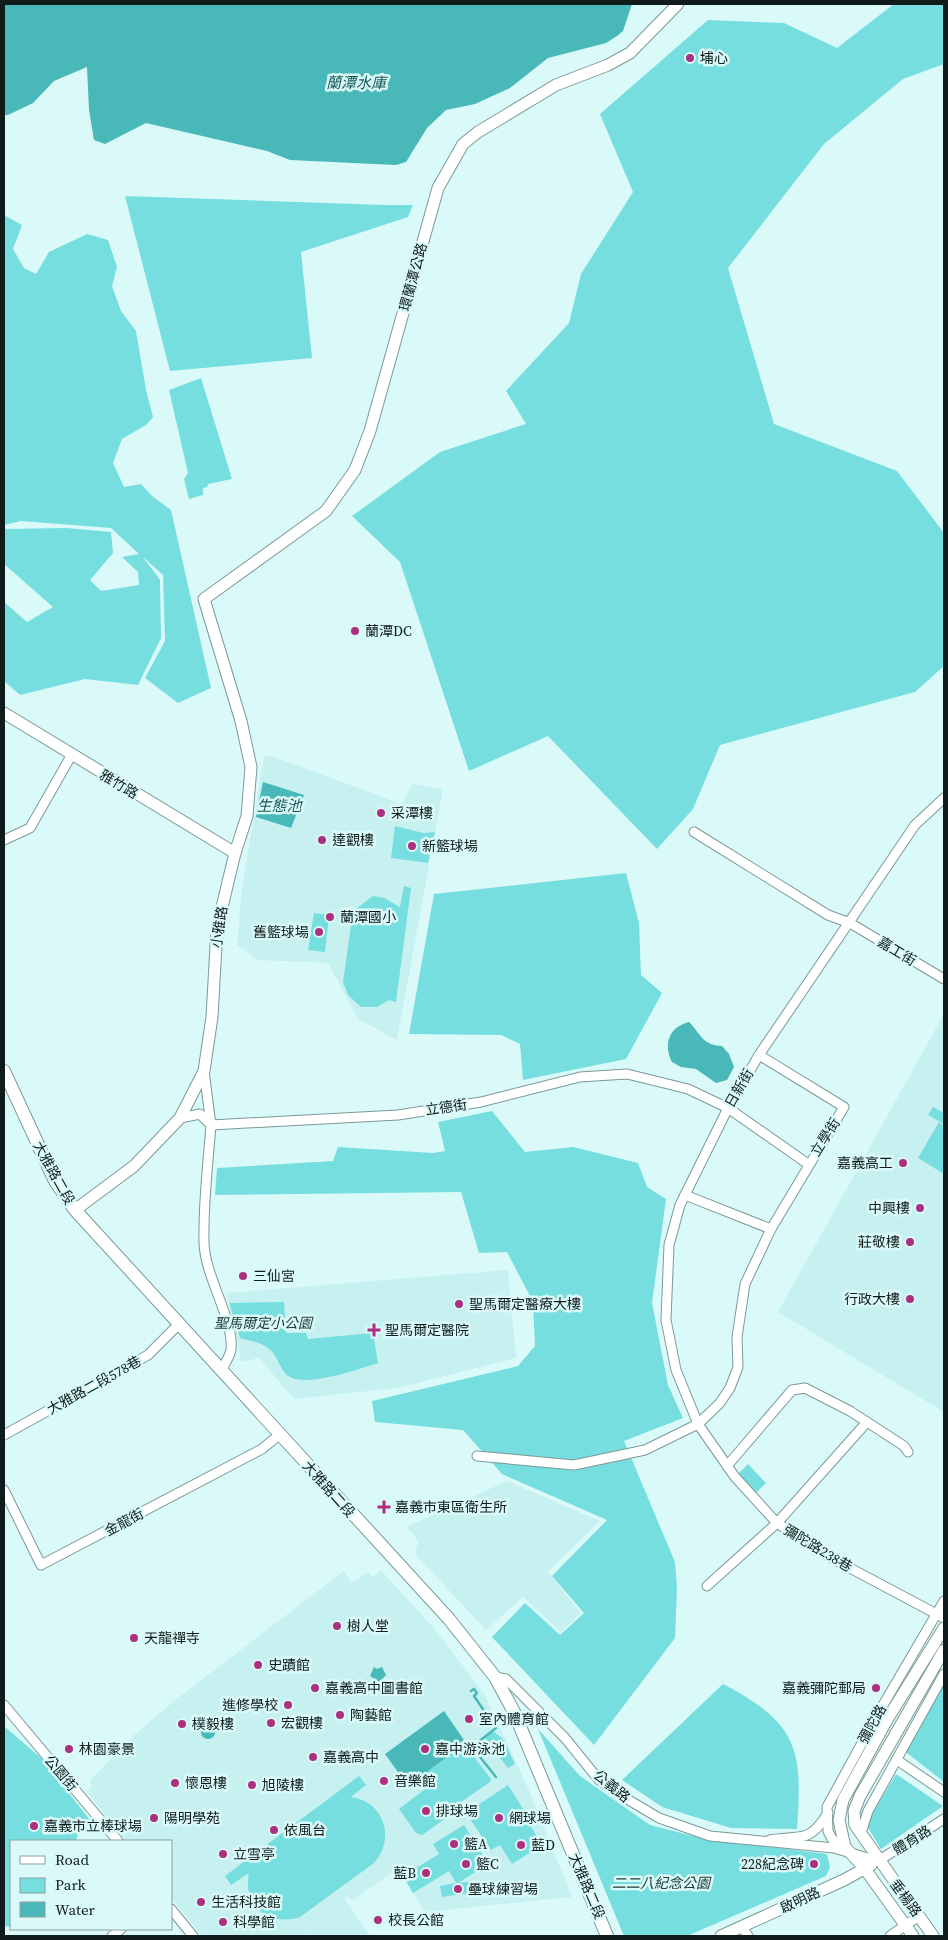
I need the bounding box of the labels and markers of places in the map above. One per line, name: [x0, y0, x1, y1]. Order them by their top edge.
place label: 埔心: [700, 48, 728, 68]
marker: 埔心: [684, 52, 696, 64]
place label: 蘭潭DC: [365, 621, 412, 641]
marker: 蘭潭DC: [349, 625, 361, 637]
place label: 采潭樓: [391, 803, 433, 823]
marker: 采潭樓: [375, 807, 387, 819]
place label: 達觀樓: [332, 830, 374, 850]
marker: 達觀樓: [316, 834, 328, 846]
place label: 新籃球場: [422, 836, 478, 856]
marker: 新籃球場: [406, 840, 418, 852]
place label: 蘭潭國小: [340, 907, 396, 927]
marker: 蘭潭國小: [324, 911, 336, 923]
place label: 舊籃球場: [253, 922, 309, 942]
marker: 舊籃球場: [313, 926, 325, 938]
place label: 嘉義高工: [837, 1153, 893, 1173]
marker: 嘉義高工: [897, 1157, 909, 1169]
place label: 中興樓: [868, 1198, 910, 1218]
marker: 中興樓: [914, 1202, 926, 1214]
place label: 莊敬樓: [858, 1232, 900, 1252]
marker: 莊敬樓: [904, 1236, 916, 1248]
place label: 三仙宮: [253, 1266, 295, 1286]
marker: 三仙宮: [237, 1270, 249, 1282]
place label: 行政大樓: [844, 1289, 900, 1309]
marker: 行政大樓: [904, 1293, 916, 1305]
place label: 聖馬爾定醫療大樓: [469, 1294, 581, 1314]
marker: 聖馬爾定醫療大樓: [453, 1298, 465, 1310]
place label: 聖馬爾定醫院: [385, 1320, 469, 1340]
marker: 聖馬爾定醫院: [367, 1323, 381, 1337]
place label: 嘉義市東區衛生所: [395, 1497, 507, 1517]
marker: 嘉義市東區衛生所: [377, 1500, 391, 1514]
place label: 樹人堂: [347, 1616, 389, 1636]
marker: 樹人堂: [331, 1620, 343, 1632]
place label: 天龍禪寺: [144, 1628, 200, 1648]
marker: 天龍禪寺: [128, 1632, 140, 1644]
place label: 史蹟館: [268, 1655, 310, 1675]
marker: 史蹟館: [252, 1659, 264, 1671]
place label: 嘉義高中圖書館: [325, 1678, 423, 1698]
place label: 嘉義彌陀郵局: [782, 1678, 866, 1698]
marker: 嘉義高中圖書館: [309, 1682, 321, 1694]
marker: 嘉義彌陀郵局: [870, 1682, 882, 1694]
place label: 進修學校: [222, 1695, 278, 1715]
marker: 進修學校: [282, 1699, 294, 1711]
place label: 陶藝館: [350, 1705, 392, 1725]
marker: 陶藝館: [334, 1709, 346, 1721]
place label: 室內體育館: [479, 1709, 549, 1729]
place label: 宏觀樓: [281, 1713, 323, 1733]
marker: 室內體育館: [463, 1713, 475, 1725]
place label: 樸毅樓: [192, 1714, 234, 1734]
marker: 宏觀樓: [265, 1717, 277, 1729]
marker: 樸毅樓: [176, 1718, 188, 1730]
place label: 林園豪景: [79, 1739, 135, 1759]
place label: 嘉中游泳池: [435, 1739, 505, 1759]
marker: 林園豪景: [63, 1743, 75, 1755]
marker: 嘉中游泳池: [419, 1743, 431, 1755]
place label: 嘉義高中: [323, 1747, 379, 1767]
marker: 嘉義高中: [307, 1751, 319, 1763]
place label: 音樂館: [394, 1771, 436, 1791]
place label: 懷恩樓: [185, 1773, 227, 1793]
place label: 旭陵樓: [262, 1775, 304, 1795]
marker: 音樂館: [378, 1775, 390, 1787]
marker: 懷恩樓: [169, 1777, 181, 1789]
marker: 旭陵樓: [246, 1779, 258, 1791]
place label: 排球場: [436, 1801, 478, 1821]
marker: 排球場: [420, 1805, 432, 1817]
place label: 陽明學苑: [164, 1808, 220, 1828]
place label: 網球場: [509, 1808, 551, 1828]
marker: 陽明學苑: [148, 1812, 160, 1824]
marker: 網球場: [493, 1812, 505, 1824]
place label: 嘉義市立棒球場: [44, 1816, 142, 1836]
marker: 嘉義市立棒球場: [28, 1820, 40, 1832]
place label: 依風台: [284, 1820, 326, 1840]
marker: 依風台: [268, 1824, 280, 1836]
place label: 籃A: [464, 1834, 488, 1854]
place label: 藍D: [531, 1835, 555, 1855]
marker: 籃A: [448, 1838, 460, 1850]
marker: 藍D: [515, 1839, 527, 1851]
place label: 立雪亭: [233, 1844, 275, 1864]
marker: 立雪亭: [217, 1848, 229, 1860]
place label: 籃C: [476, 1854, 499, 1874]
place label: 228紀念碑: [741, 1854, 804, 1874]
marker: 籃C: [460, 1858, 472, 1870]
marker: 228紀念碑: [808, 1858, 820, 1870]
place label: 藍B: [393, 1863, 416, 1883]
marker: 藍B: [420, 1867, 432, 1879]
place label: 壘球練習場: [468, 1879, 538, 1899]
marker: 壘球練習場: [452, 1883, 464, 1895]
place label: 生活科技館: [211, 1892, 281, 1912]
marker: 生活科技館: [195, 1896, 207, 1908]
place label: 校長公館: [388, 1910, 444, 1930]
place label: 科學館: [233, 1912, 275, 1932]
marker: 校長公館: [372, 1914, 384, 1926]
marker: 科學館: [217, 1916, 229, 1928]

